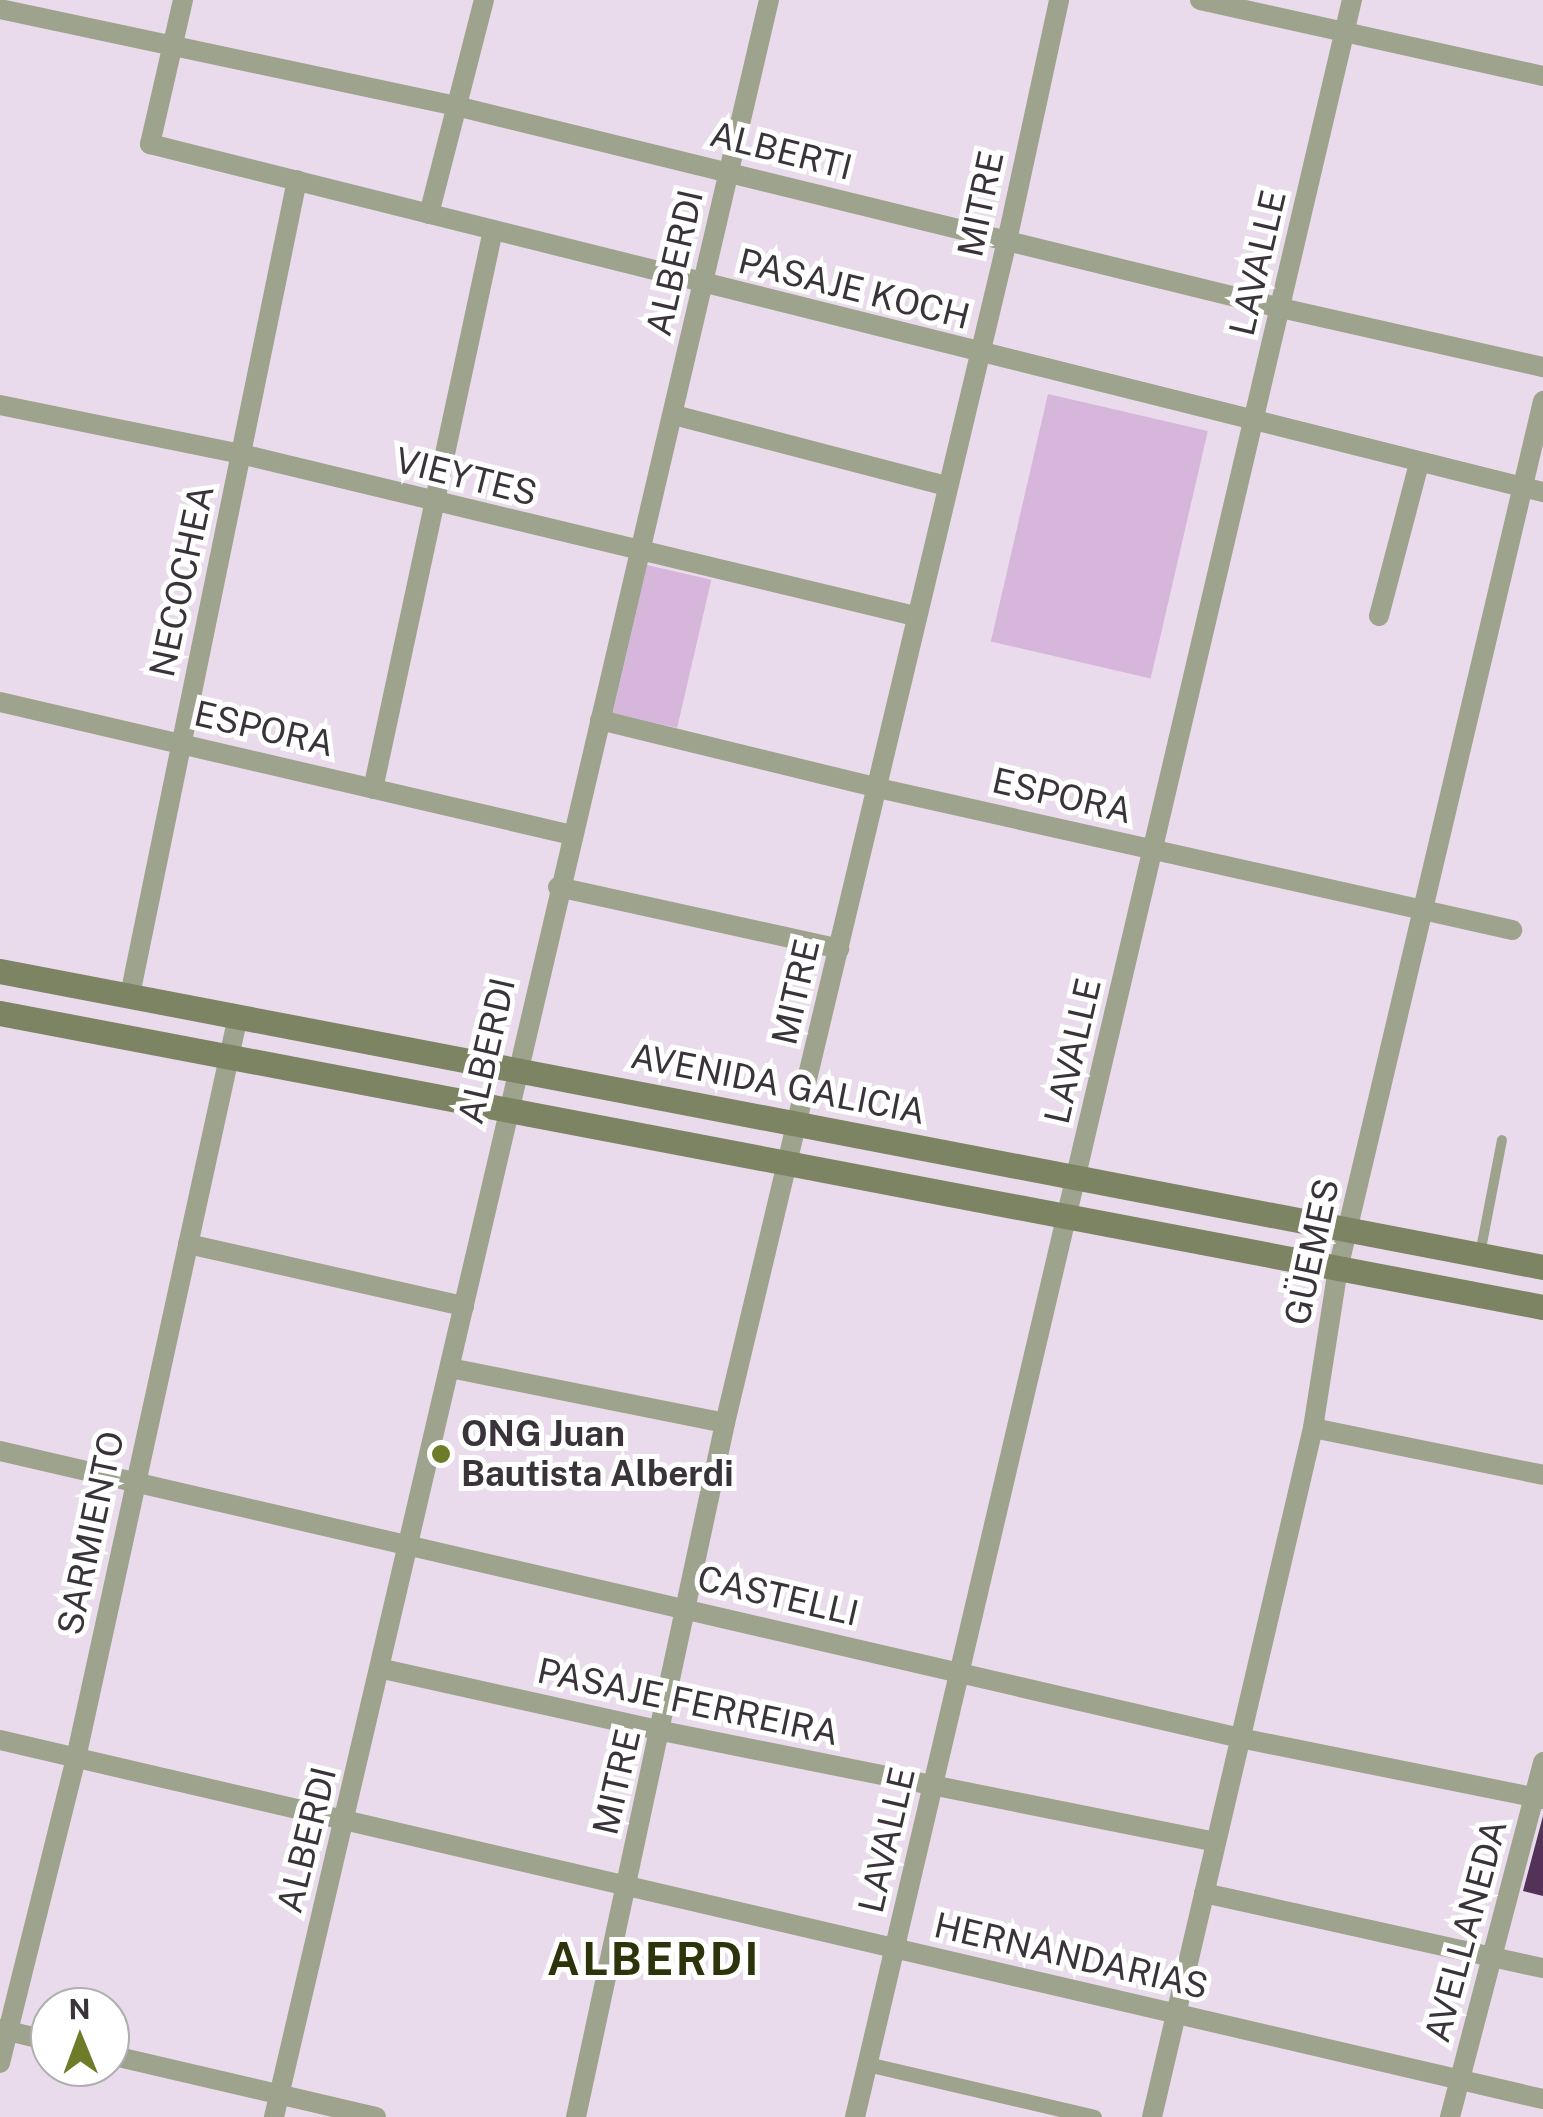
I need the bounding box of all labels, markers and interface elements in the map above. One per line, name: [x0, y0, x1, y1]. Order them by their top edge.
street label: ALBERTI: [706, 113, 856, 189]
street label: MITRE: [949, 147, 1013, 261]
street label: ALBERDI: [638, 186, 712, 340]
street label: LAVALLE: [1221, 186, 1295, 340]
street label: PASAJE KOCH: [734, 240, 974, 338]
street label: VIEYTES: [391, 439, 541, 515]
street label: NECOCHEA: [141, 481, 223, 681]
street label: ESPORA: [190, 693, 338, 765]
street label: ESPORA: [988, 760, 1136, 832]
street label: MITRE: [763, 935, 829, 1049]
street label: ALBERDI: [450, 974, 524, 1128]
street label: LAVALLE: [1036, 974, 1110, 1128]
street label: AVENIDA GALICIA: [627, 1035, 929, 1133]
street label: GÜEMES: [1276, 1175, 1348, 1329]
place label: ONG Juan Bautista Alberdi: [461, 1413, 733, 1495]
street label: SARMIENTO: [49, 1427, 133, 1639]
marker: ONG Juan Bautista Alberdi: [430, 1443, 452, 1465]
street label: CASTELLI: [693, 1557, 863, 1635]
street label: PASAJE FERREIRA: [534, 1650, 842, 1754]
street label: MITRE: [584, 1725, 650, 1839]
street label: ALBERDI: [269, 1763, 345, 1917]
street label: LAVALLE: [850, 1763, 924, 1917]
street label: AVELLANEDA: [1416, 1815, 1516, 2047]
street label: HERNANDARIAS: [930, 1904, 1212, 2008]
district label: ALBERDI: [547, 1932, 761, 1986]
north arrow: [30, 1987, 130, 2087]
text: N: [68, 1992, 91, 2025]

